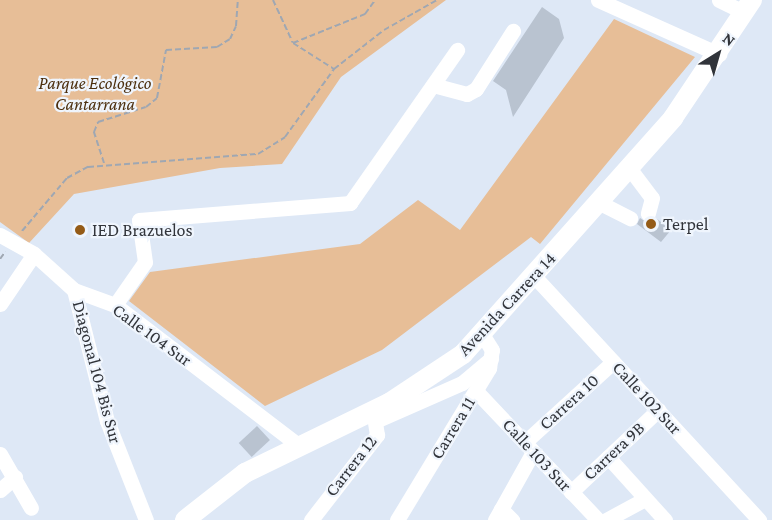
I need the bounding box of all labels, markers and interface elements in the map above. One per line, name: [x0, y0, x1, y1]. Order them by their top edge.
north arrow: [688, 24, 748, 84]
text: N: [720, 29, 739, 49]
park label: Parque Ecológico Cantarrana: [38, 73, 152, 116]
place label: Terpel: [663, 213, 708, 235]
marker: Terpel: [644, 217, 658, 231]
place label: IED Brazuelos: [92, 219, 193, 241]
marker: IED Brazuelos: [73, 223, 87, 237]
street label: Avenida Carrera 14: [454, 248, 560, 360]
street label: Diagonal 104 Bis Sur: [68, 298, 126, 446]
street label: Calle 104 Sur: [108, 299, 196, 371]
street label: Calle 102 Sur: [608, 357, 686, 439]
street label: Carrera 10: [535, 370, 603, 434]
street label: Carrera 11: [426, 393, 480, 463]
street label: Calle 103 Sur: [498, 414, 576, 496]
street label: Carrera 9B: [579, 417, 649, 485]
street label: Carrera 12: [320, 431, 382, 501]

